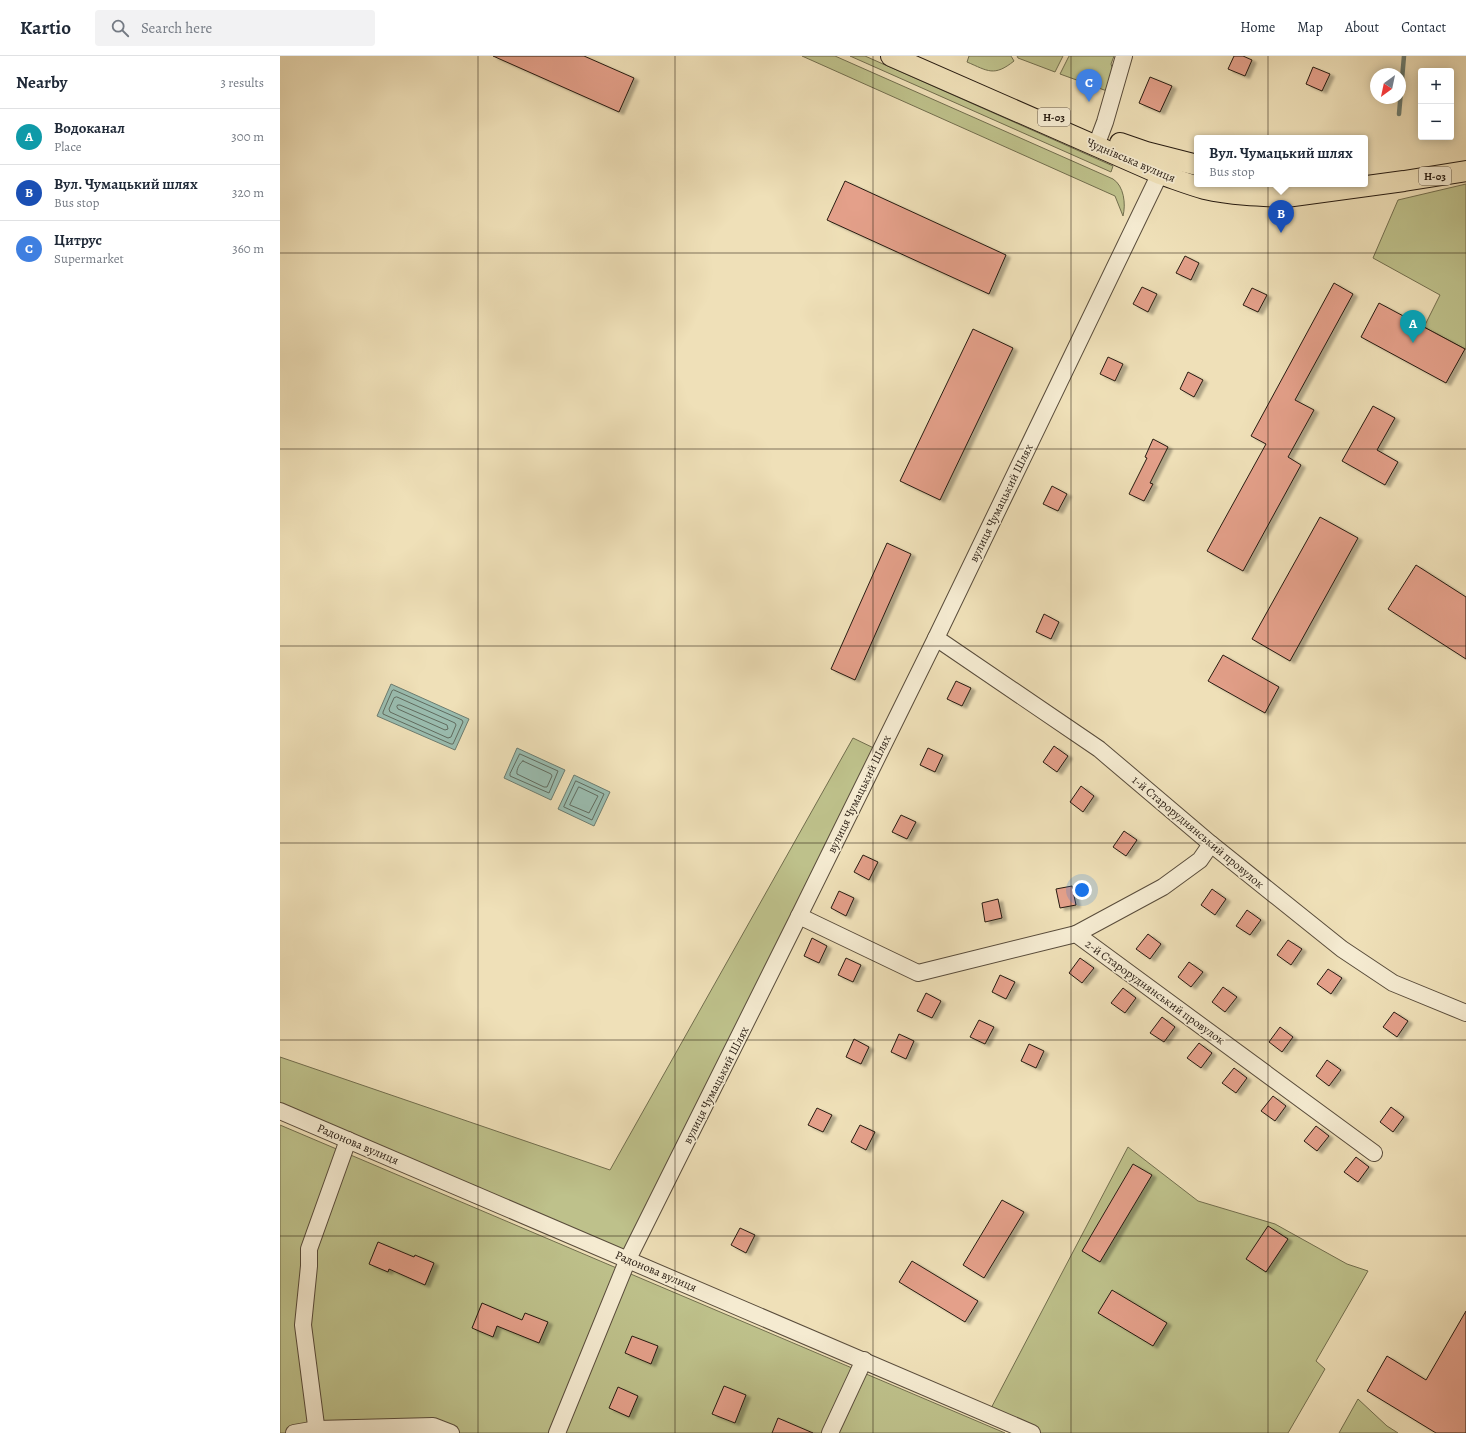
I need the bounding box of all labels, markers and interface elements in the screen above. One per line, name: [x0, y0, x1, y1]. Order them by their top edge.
search box: [95, 10, 375, 46]
text: Kartio: [20, 15, 71, 41]
icon: search: [109, 17, 131, 39]
text: Search here: [141, 18, 212, 38]
text: Home: [1240, 18, 1275, 37]
text: Map: [1297, 18, 1323, 37]
text: About: [1345, 18, 1379, 37]
text: Contact: [1401, 18, 1446, 37]
north arrow: [1370, 68, 1406, 104]
map controls: [1418, 68, 1454, 140]
button: +: [1418, 68, 1454, 104]
pin: C: [1076, 69, 1102, 102]
text: Nearby: [16, 71, 67, 94]
text: 3 results: [220, 74, 264, 91]
button: −: [1418, 104, 1454, 140]
road number: Н-03: [1038, 108, 1070, 126]
text: Водоканал: [54, 118, 125, 138]
text: A: [25, 128, 33, 145]
text: 300 m: [231, 128, 264, 145]
street label: Чуднівська вулиця: [1084, 134, 1178, 186]
popup: [1194, 135, 1368, 187]
text: Place: [54, 138, 82, 155]
text: Вул. Чумацький шлях: [1209, 143, 1353, 163]
text: Bus stop: [1209, 163, 1255, 180]
road number: Н-03: [1419, 167, 1451, 185]
text: Вул. Чумацький шлях: [54, 174, 198, 194]
text: B: [25, 184, 33, 201]
text: 320 m: [232, 184, 264, 201]
text: Bus stop: [54, 194, 99, 211]
pin: B: [1268, 200, 1294, 233]
text: Цитрус: [54, 230, 102, 250]
text: C: [25, 240, 33, 257]
text: 360 m: [232, 240, 264, 257]
text: Supermarket: [54, 250, 124, 267]
pin: A: [1400, 310, 1426, 343]
street label: вулиця Чумацький Шлях: [965, 441, 1037, 565]
street label: вулиця Чумацький Шлях: [823, 732, 895, 856]
street label: 1-й Староруднянський провулок: [1129, 772, 1267, 892]
your location: [1072, 880, 1092, 900]
street label: 2-й Староруднянський провулок: [1082, 936, 1228, 1048]
street label: вулиця Чумацький Шлях: [679, 1023, 753, 1146]
street label: Радонова вулиця: [315, 1120, 401, 1168]
street label: Радонова вулиця: [613, 1247, 699, 1295]

